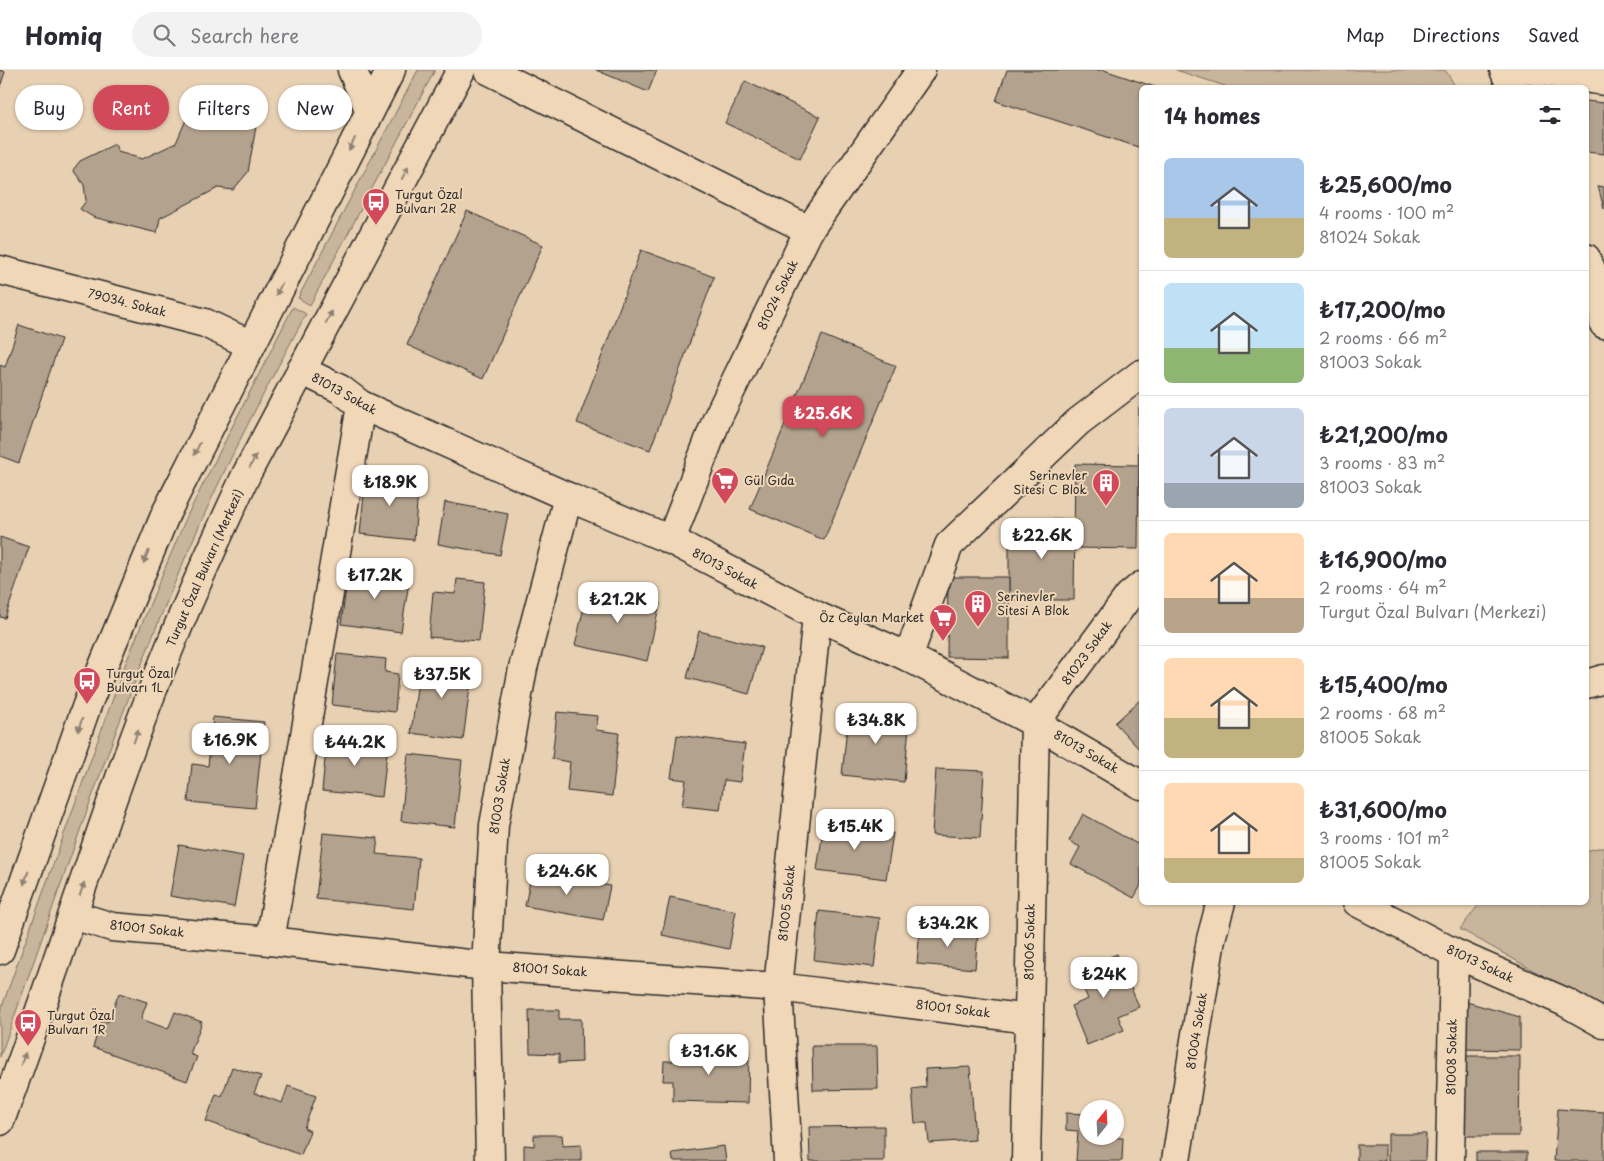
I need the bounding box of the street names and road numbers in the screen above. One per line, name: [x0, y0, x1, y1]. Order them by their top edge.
street label: 81024 Sokak: [752, 256, 802, 333]
street label: 79034. Sokak: [86, 284, 169, 321]
street label: 81013 Sokak: [308, 368, 381, 419]
street label: Turgut Özal Bulvarı (Merkezi): [161, 486, 247, 649]
street label: 81013 Sokak: [689, 543, 762, 593]
street label: 81023 Sokak: [1057, 616, 1116, 688]
street label: 81013 Sokak: [1051, 725, 1122, 777]
street label: 81003 Sokak: [484, 756, 514, 835]
street label: 81005 Sokak: [773, 864, 799, 942]
street label: 81006 Sokak: [1019, 903, 1039, 981]
street label: 81001 Sokak: [109, 915, 185, 941]
street label: 81013 Sokak: [1444, 940, 1517, 987]
street label: 81001 Sokak: [512, 957, 588, 981]
street label: 81004 Sokak: [1181, 991, 1211, 1071]
street label: 81001 Sokak: [915, 995, 992, 1022]
street label: 81008 Sokak: [1441, 1019, 1461, 1095]

